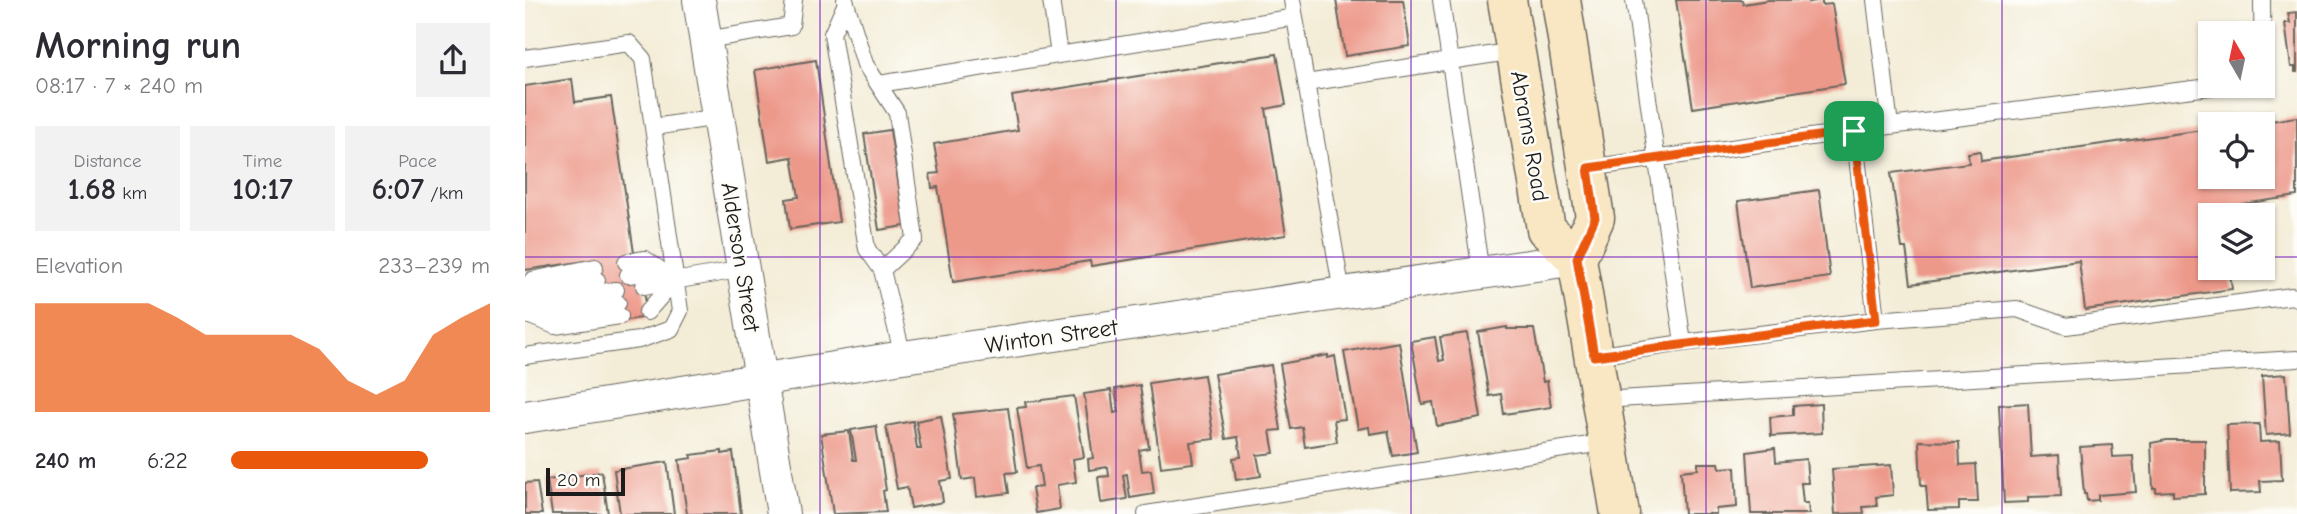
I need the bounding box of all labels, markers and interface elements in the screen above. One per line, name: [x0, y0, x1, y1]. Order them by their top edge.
north arrow: [2198, 21, 2275, 98]
map controls: [2198, 21, 2275, 280]
button: share: [416, 23, 490, 97]
text: Morning run: [35, 24, 241, 68]
street label: Abrams Road: [1505, 69, 1554, 204]
text: 08:17 · 7 × 240 m: [35, 72, 203, 99]
pin: [1824, 101, 1884, 161]
icon: arrive: [1835, 112, 1873, 150]
button: locate: [2198, 112, 2275, 189]
text: Distance: [73, 150, 142, 172]
text: Time: [243, 150, 282, 172]
text: Pace: [398, 150, 437, 172]
text: 1.68: [68, 172, 116, 207]
text: 10:17: [232, 172, 293, 207]
text: 6:07: [371, 172, 424, 207]
street label: Alderson Street: [715, 180, 766, 335]
text: km: [116, 182, 147, 204]
text: /km: [424, 182, 464, 204]
button: layers: [2198, 203, 2275, 280]
text: Elevation: [35, 252, 123, 279]
text: 233–239 m: [378, 252, 490, 279]
street label: Winton Street: [983, 314, 1121, 359]
text: 240 m: [35, 447, 96, 474]
text: 6:22: [147, 447, 188, 474]
scale bar: [546, 465, 625, 497]
text: 20 m: [557, 469, 601, 491]

